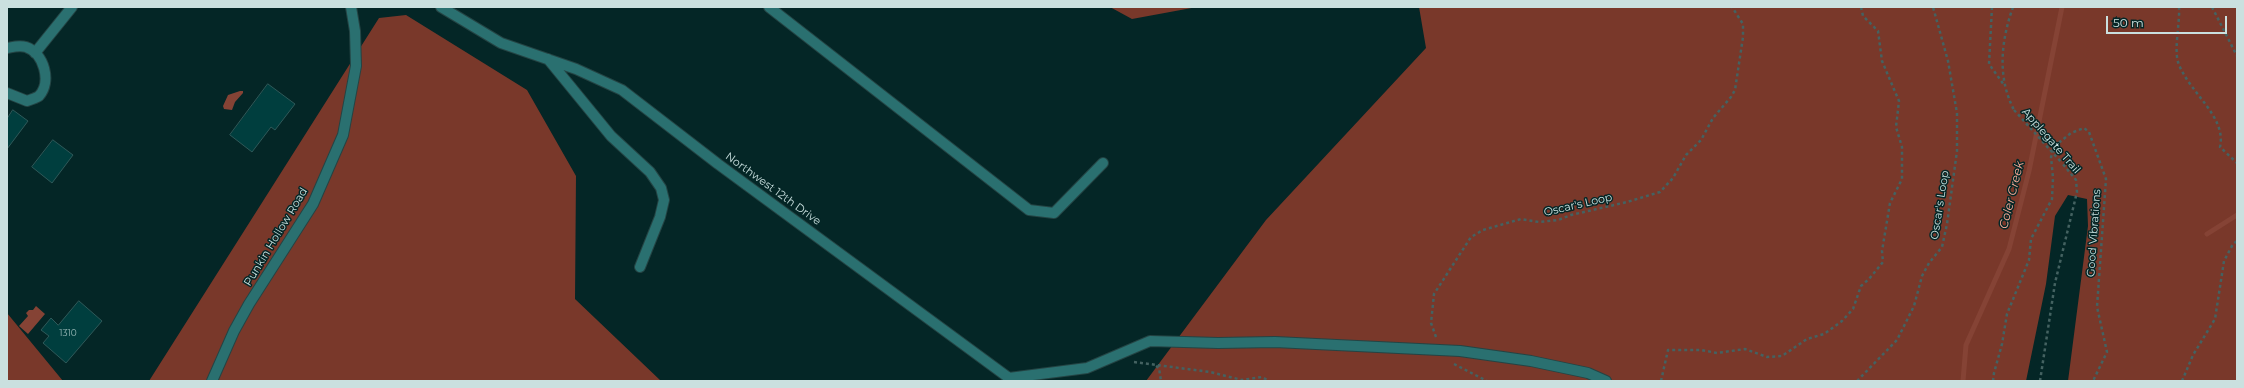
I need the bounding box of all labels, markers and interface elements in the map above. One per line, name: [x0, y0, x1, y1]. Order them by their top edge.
scale bar: [2108, 8, 2229, 34]
text: 50 m: [2113, 15, 2144, 30]
street label: Applegate Trail: [2019, 105, 2083, 177]
street label: Northwest 12th Drive: [723, 150, 823, 228]
water label: Coler Creek: [1997, 160, 2027, 230]
street label: Oscar's Loop: [1928, 169, 1952, 241]
street label: Punkin Hollow Road: [241, 185, 311, 289]
street label: Good Vibrations: [2084, 189, 2104, 277]
street label: Oscar's Loop: [1543, 191, 1613, 219]
house number: 1310: [59, 328, 77, 338]

